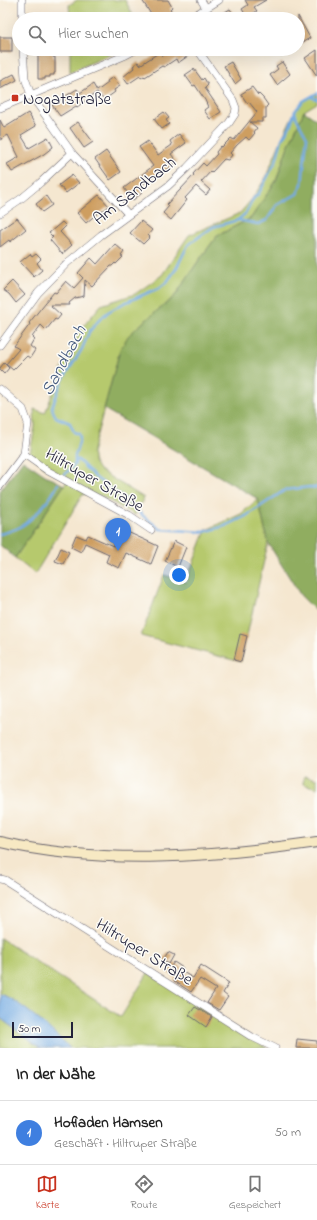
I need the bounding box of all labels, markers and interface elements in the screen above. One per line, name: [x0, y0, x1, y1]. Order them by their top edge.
search box: [12, 12, 305, 56]
icon: search: [26, 23, 48, 45]
text: Hier suchen: [58, 23, 129, 45]
place label: Nogatstraße: [23, 87, 112, 114]
marker: Nogatstraße: [10, 93, 20, 103]
street label: Am Sandbach: [88, 151, 182, 232]
water label: Sandbach: [35, 321, 94, 401]
street label: Hiltruper Straße: [40, 442, 149, 519]
pin: 1: [105, 518, 131, 551]
your location: [169, 565, 189, 585]
street label: Hiltruper Straße: [91, 912, 198, 992]
scale bar: [12, 1020, 73, 1039]
text: 50 m: [18, 1021, 40, 1037]
text: In der Nähe: [16, 1062, 95, 1087]
text: Hofladen Hamsen: [54, 1112, 163, 1134]
text: 1: [27, 1123, 31, 1142]
text: 50 m: [275, 1123, 301, 1142]
text: Geschäft · Hiltruper Straße: [54, 1134, 197, 1153]
tab: Karte: [36, 1173, 59, 1213]
tab: Route: [131, 1173, 157, 1213]
tab: Gespeichert: [229, 1173, 281, 1213]

